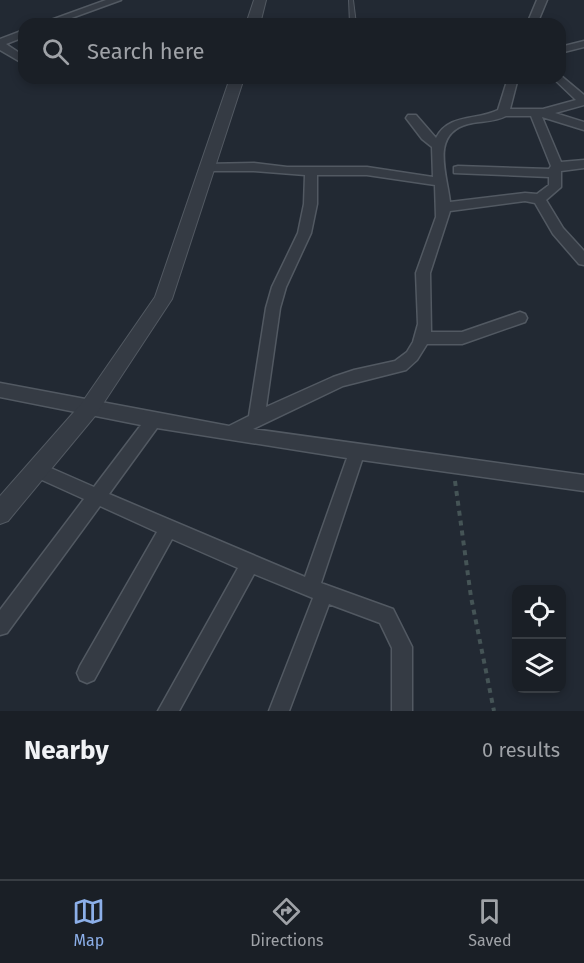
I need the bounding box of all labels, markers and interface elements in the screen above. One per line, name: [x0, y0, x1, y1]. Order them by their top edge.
search box: [18, 18, 566, 84]
icon: search: [39, 35, 72, 68]
text: Search here: [87, 38, 205, 65]
map controls: [512, 585, 566, 693]
button: locate: [512, 585, 566, 639]
button: layers: [512, 639, 566, 693]
text: Nearby: [24, 735, 109, 766]
text: 0 results: [482, 738, 560, 762]
tab: Map: [72, 895, 105, 950]
tab: Directions: [250, 895, 324, 950]
tab: Saved: [468, 895, 512, 950]

